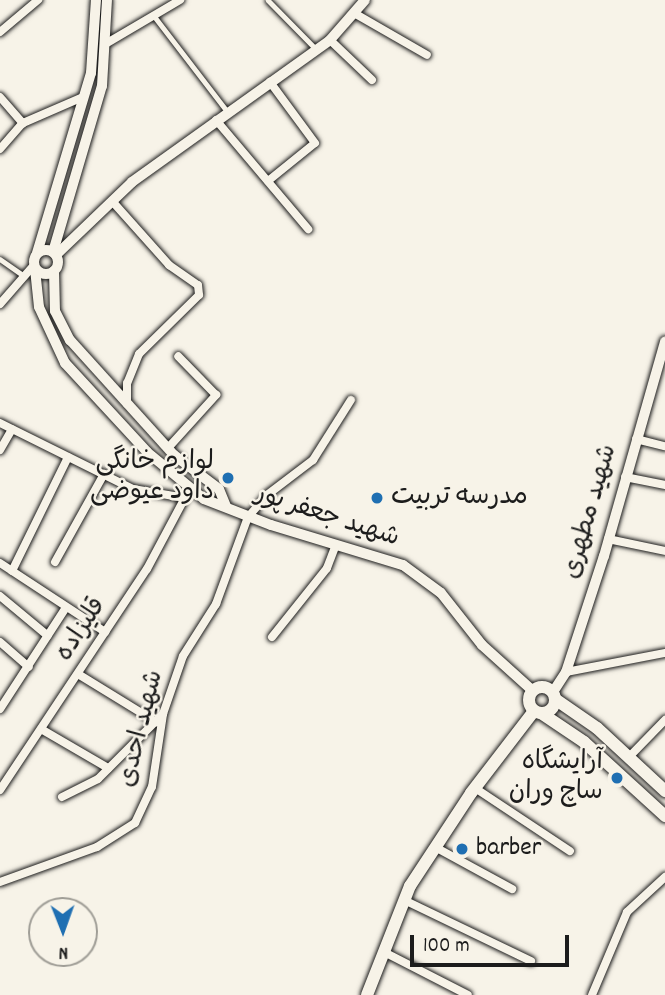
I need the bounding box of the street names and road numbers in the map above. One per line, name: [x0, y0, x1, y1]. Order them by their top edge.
street label: شهید مطهری: [557, 441, 625, 583]
street label: شهید جعفر پور: [251, 479, 403, 555]
street label: قلیزاده: [50, 592, 114, 668]
street label: شهید احدی: [112, 667, 172, 791]

